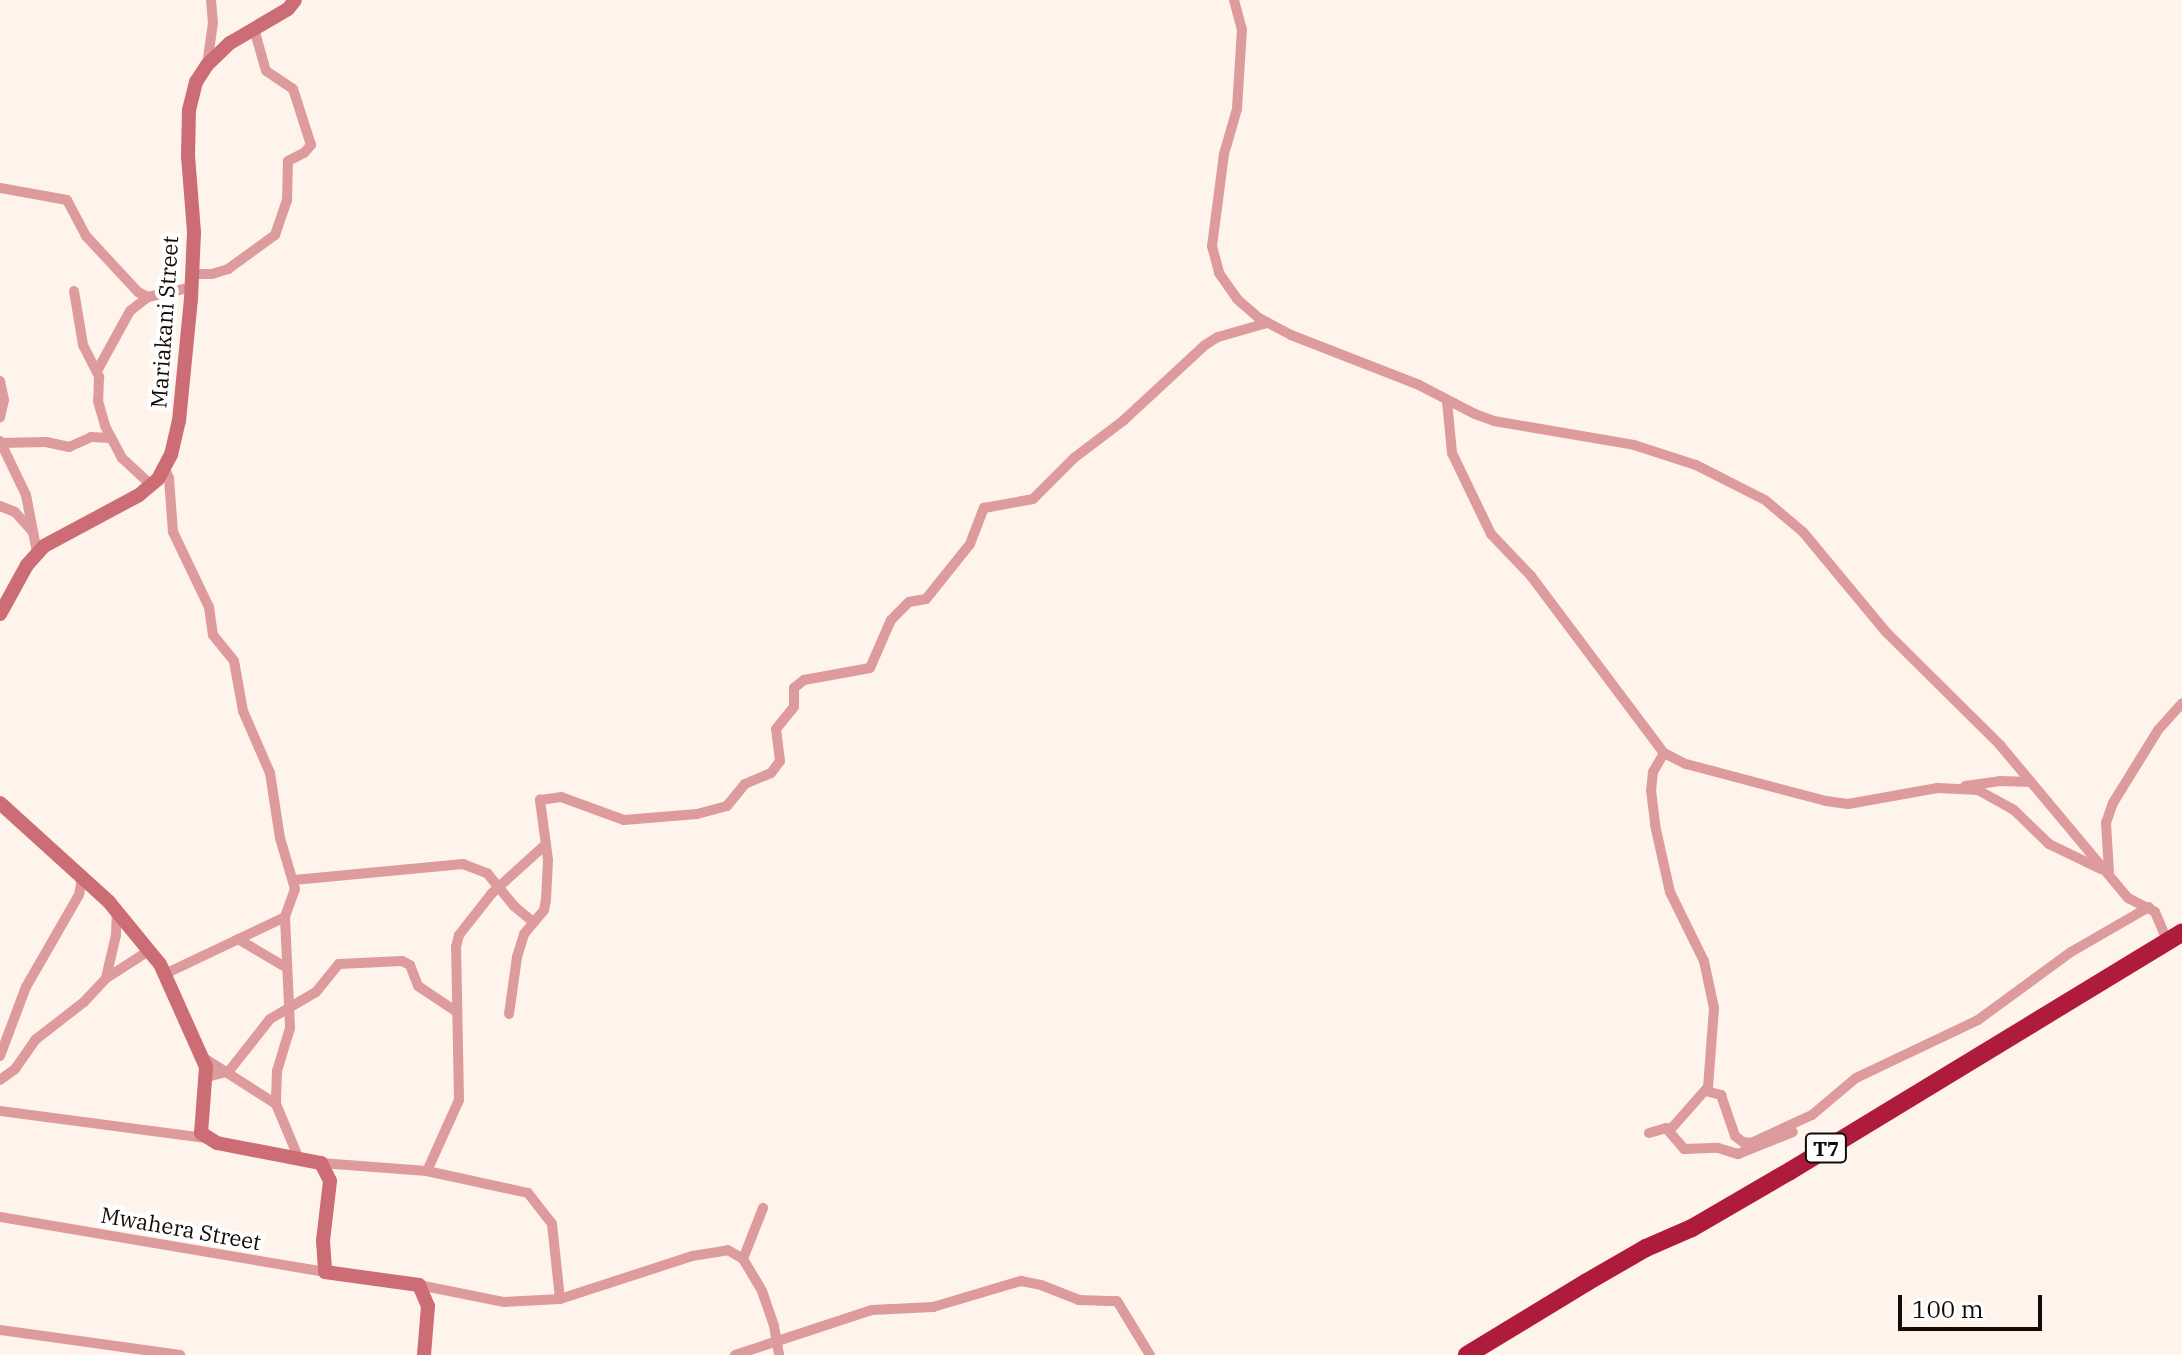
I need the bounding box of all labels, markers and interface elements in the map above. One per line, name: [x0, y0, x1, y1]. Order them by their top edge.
street label: Mariakani Street: [145, 235, 183, 409]
road number: T7: [1804, 1132, 1848, 1164]
street label: Mwahera Street: [99, 1201, 263, 1255]
scale bar: [1902, 1279, 2046, 1329]
text: 100 m: [1912, 1293, 1984, 1325]

